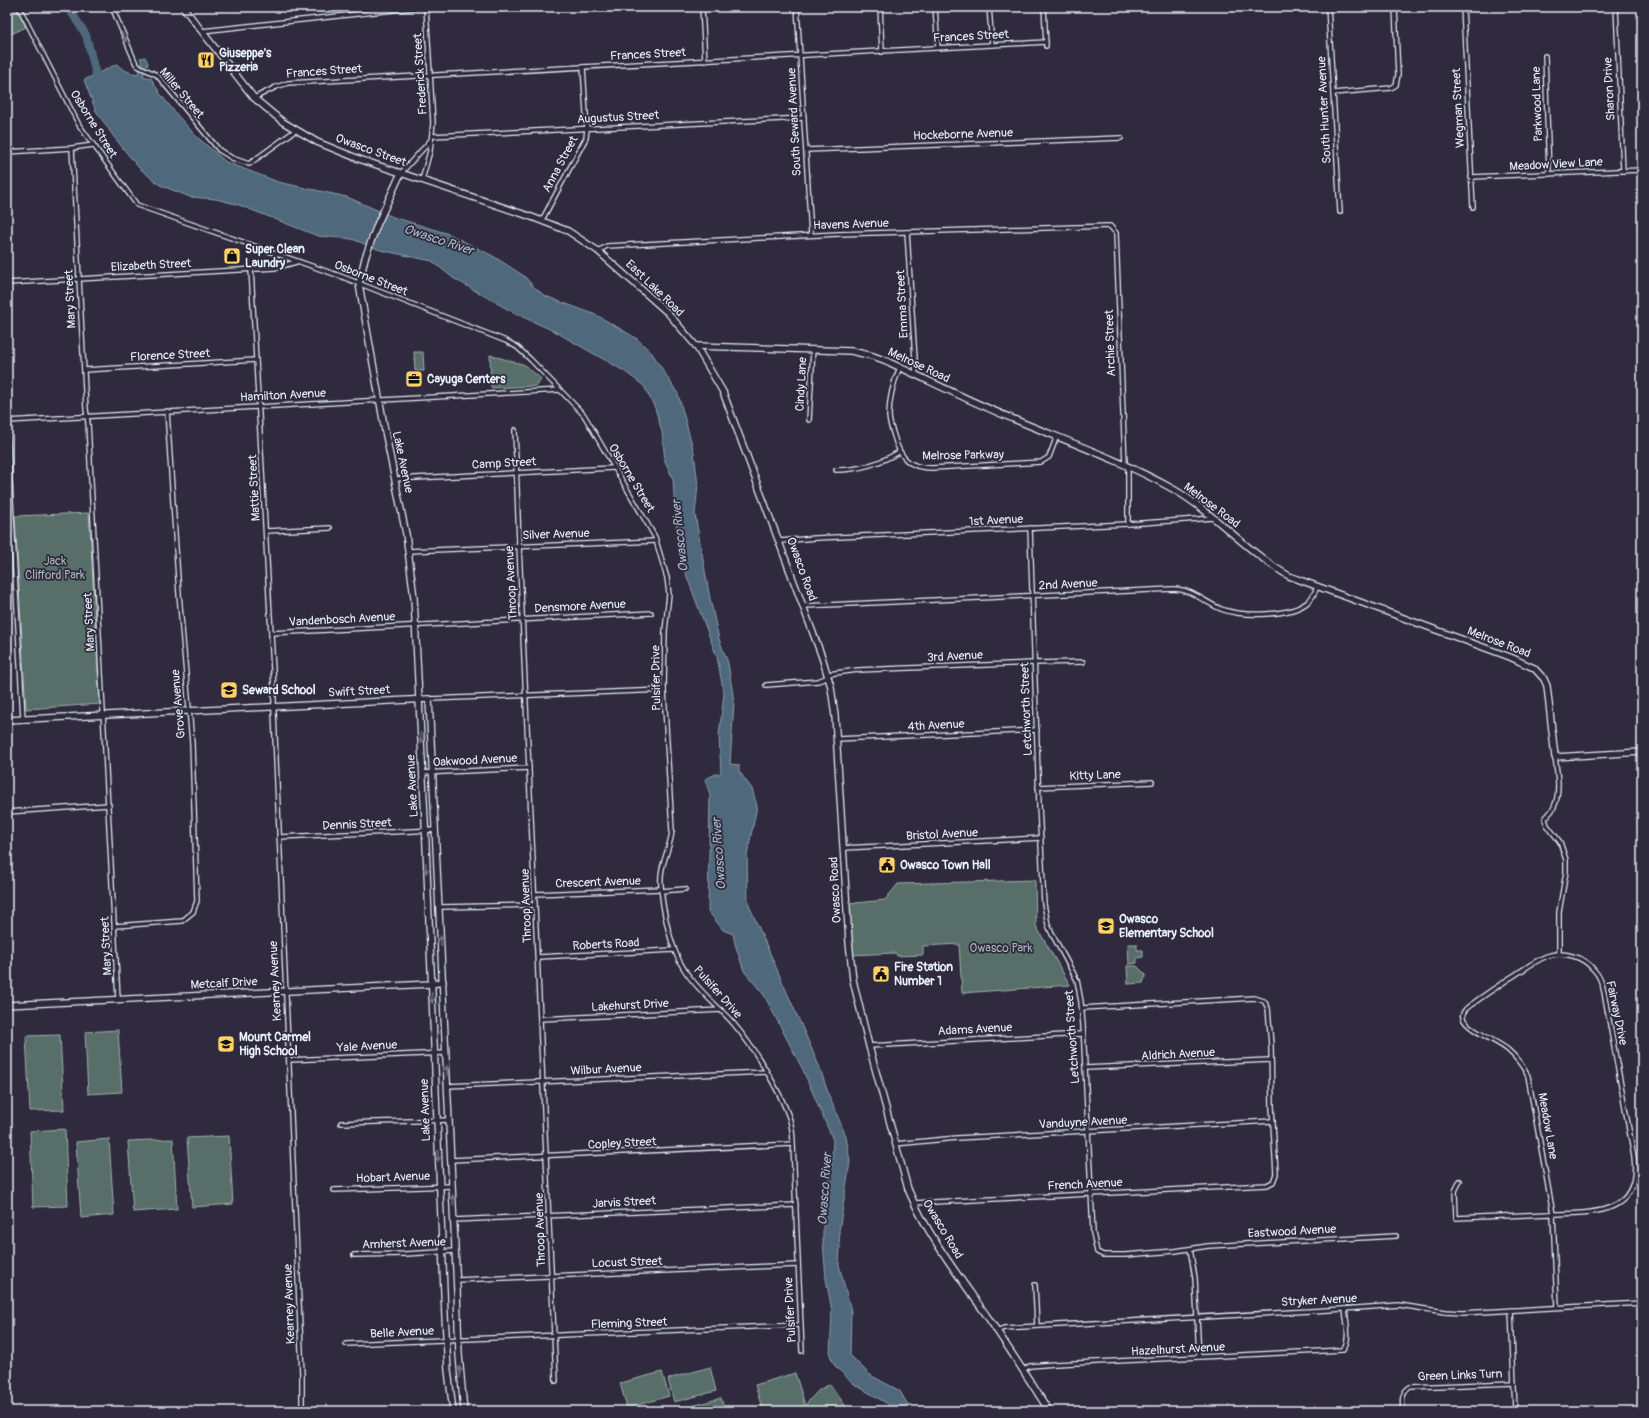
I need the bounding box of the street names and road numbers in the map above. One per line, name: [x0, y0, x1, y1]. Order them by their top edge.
street label: Frances Street: [933, 27, 1010, 46]
street label: Frederick Street: [410, 33, 431, 115]
street label: Frances Street: [610, 45, 687, 64]
street label: South Hunter Avenue: [1314, 56, 1335, 164]
street label: Sharon Drive: [1600, 57, 1619, 121]
street label: Frances Street: [286, 61, 363, 82]
street label: Miller Street: [156, 65, 207, 122]
street label: Parkwood Lane: [1529, 66, 1546, 142]
street label: South Seward Avenue: [784, 67, 805, 177]
street label: Wegman Street: [1449, 67, 1468, 148]
street label: Osborne Street: [67, 87, 121, 161]
street label: Augustus Street: [577, 108, 660, 127]
street label: Hockeborne Avenue: [913, 125, 1013, 144]
street label: Owasco Street: [333, 131, 408, 170]
street label: Anna Street: [539, 133, 582, 195]
street label: Meadow View Lane: [1509, 155, 1603, 174]
street label: Havens Avenue: [813, 216, 889, 233]
street label: Elizabeth Street: [110, 256, 192, 275]
street label: East Lake Road: [622, 257, 687, 320]
street label: Osborne Street: [332, 258, 410, 299]
street label: Mary Street: [61, 269, 80, 329]
street label: Emma Street: [893, 269, 912, 338]
street label: Archie Street: [1102, 309, 1119, 377]
street label: Melrose Road: [885, 345, 952, 386]
street label: Florence Street: [130, 346, 211, 365]
street label: Cindy Lane: [793, 356, 810, 412]
street label: Hamilton Avenue: [240, 386, 327, 405]
street label: Lake Avenue: [389, 430, 416, 494]
street label: Osborne Street: [605, 441, 658, 515]
street label: Melrose Parkway: [922, 447, 1004, 464]
street label: Mattie Street: [245, 454, 264, 522]
street label: Camp Street: [471, 454, 537, 473]
street label: Melrose Road: [1181, 479, 1243, 532]
street label: 1st Avenue: [968, 512, 1024, 529]
street label: Silver Avenue: [522, 526, 590, 543]
street label: Owasco Road: [783, 535, 820, 603]
street label: Throop Avenue: [502, 545, 521, 621]
street label: 2nd Avenue: [1038, 575, 1098, 594]
street label: Mary Street: [80, 592, 99, 652]
street label: Densmore Avenue: [534, 597, 626, 616]
street label: Vandenbosch Avenue: [288, 609, 396, 630]
street label: Melrose Road: [1465, 624, 1533, 661]
street label: Pulsifer Drive: [648, 645, 665, 711]
street label: 3rd Avenue: [927, 648, 984, 665]
street label: Letchworth Street: [1017, 662, 1036, 756]
street label: Grove Avenue: [168, 669, 189, 739]
street label: Swift Street: [328, 682, 391, 701]
street label: 4th Avenue: [907, 717, 965, 734]
street label: Oakwood Avenue: [432, 751, 518, 770]
street label: Lake Avenue: [403, 754, 422, 818]
street label: Kitty Lane: [1069, 767, 1121, 784]
street label: Dennis Street: [322, 815, 392, 834]
street label: Bristol Avenue: [906, 825, 979, 844]
street label: Owasco Road: [826, 856, 845, 924]
street label: Throop Avenue: [518, 868, 535, 943]
street label: Crescent Avenue: [555, 874, 641, 891]
street label: Mary Street: [97, 916, 116, 976]
street label: Roberts Road: [572, 935, 640, 954]
street label: Kearney Avenue: [266, 940, 285, 1021]
street label: Pulsifer Drive: [690, 963, 745, 1022]
street label: Metcalf Drive: [190, 974, 258, 993]
street label: Fairway Drive: [1602, 979, 1631, 1047]
street label: Letchworth Street: [1062, 990, 1083, 1084]
street label: Lakehurst Drive: [591, 996, 669, 1015]
street label: Adams Avenue: [937, 1020, 1013, 1039]
street label: Yale Avenue: [336, 1037, 398, 1056]
street label: Aldrich Avenue: [1141, 1045, 1216, 1064]
street label: Wilbur Avenue: [570, 1060, 642, 1079]
street label: Lake Avenue: [417, 1078, 434, 1142]
street label: Meadow Lane: [1534, 1092, 1561, 1161]
street label: Vanduyne Avenue: [1038, 1113, 1128, 1132]
street label: Copley Street: [587, 1134, 657, 1153]
street label: Hobart Avenue: [356, 1169, 430, 1186]
street label: French Avenue: [1047, 1175, 1123, 1194]
street label: Throop Avenue: [532, 1192, 549, 1267]
street label: Jarvis Street: [592, 1193, 656, 1212]
street label: Owasco Road: [919, 1197, 966, 1262]
street label: Eastwood Avenue: [1247, 1222, 1337, 1241]
street label: Amherst Avenue: [362, 1235, 446, 1252]
street label: Locust Street: [591, 1254, 663, 1271]
street label: Kearney Avenue: [281, 1263, 298, 1344]
street label: Pulsifer Drive: [781, 1277, 800, 1343]
street label: Stryker Avenue: [1281, 1291, 1357, 1310]
street label: Fleming Street: [591, 1315, 668, 1332]
street label: Belle Avenue: [370, 1323, 434, 1342]
street label: Hazelhurst Avenue: [1131, 1340, 1225, 1359]
street label: Green Links Turn: [1417, 1367, 1503, 1384]

